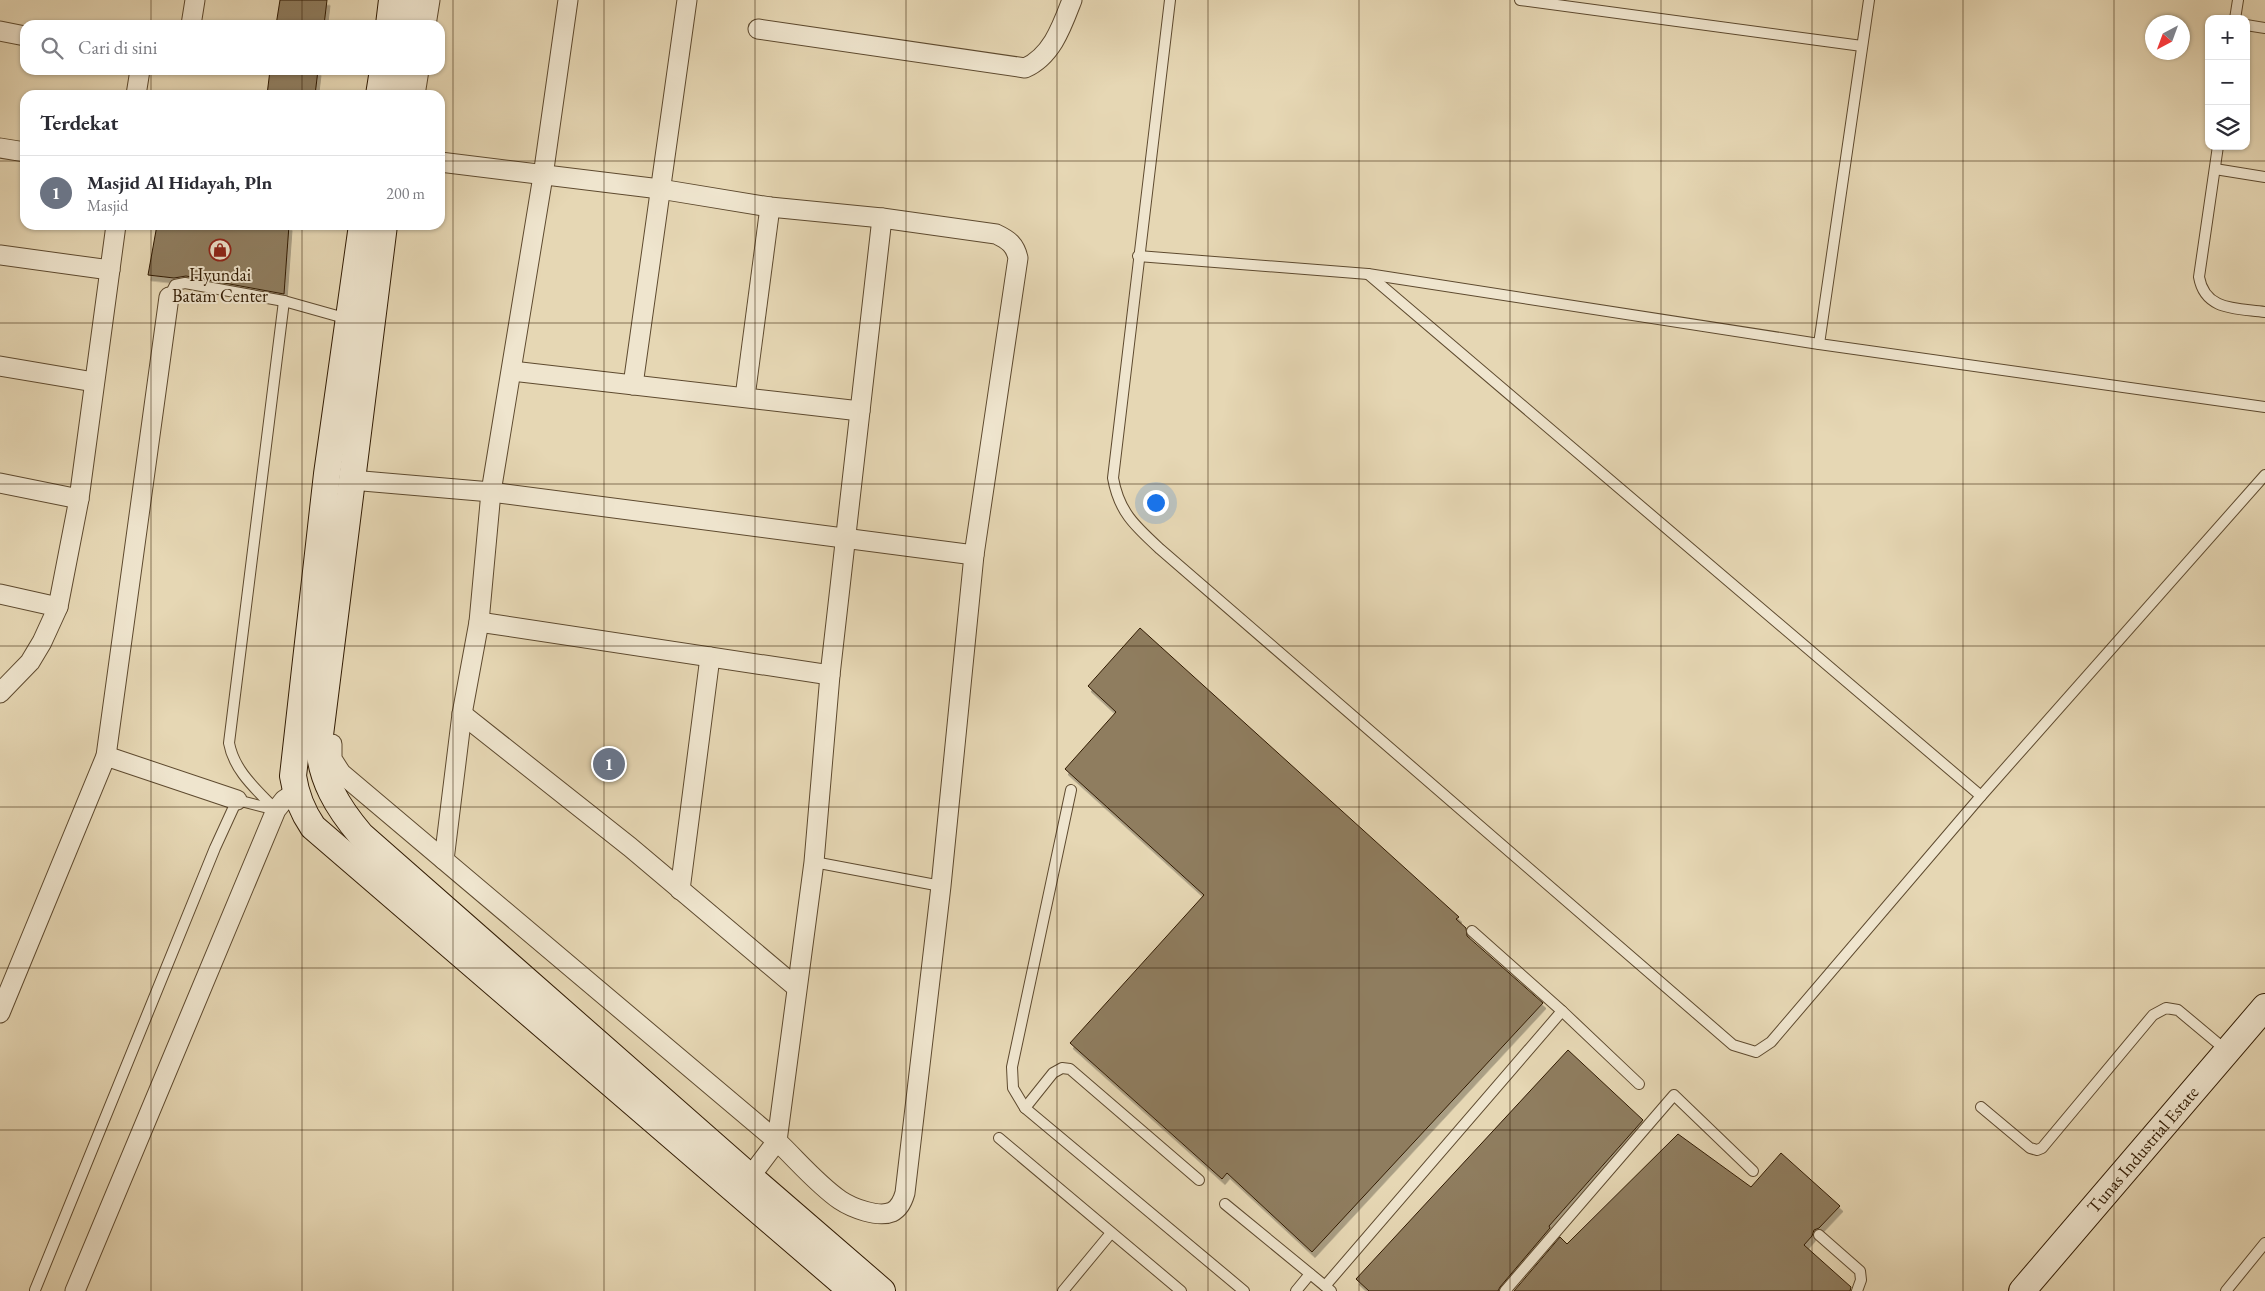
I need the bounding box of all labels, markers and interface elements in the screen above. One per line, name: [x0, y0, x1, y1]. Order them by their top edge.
north arrow: [2145, 15, 2190, 60]
map controls: [2205, 15, 2250, 150]
button: +: [2205, 15, 2250, 60]
search box: [20, 20, 445, 75]
icon: search: [38, 34, 66, 62]
text: Cari di sini: [78, 35, 157, 60]
button: −: [2205, 60, 2250, 105]
button: layers: [2205, 105, 2250, 150]
text: Terdekat: [40, 109, 118, 136]
text: Masjid Al Hidayah, Pln: [87, 170, 272, 195]
text: 1: [52, 183, 60, 204]
text: 200 m: [386, 183, 425, 204]
text: Masjid: [87, 195, 128, 216]
shop icon: Hyundai Batam Center: [208, 238, 232, 262]
place label: Hyundai Batam Center: [172, 263, 268, 307]
your location: [1143, 490, 1169, 516]
pin: 1: [593, 745, 625, 783]
street label: Tunas Industrial Estate: [2082, 1081, 2203, 1218]

